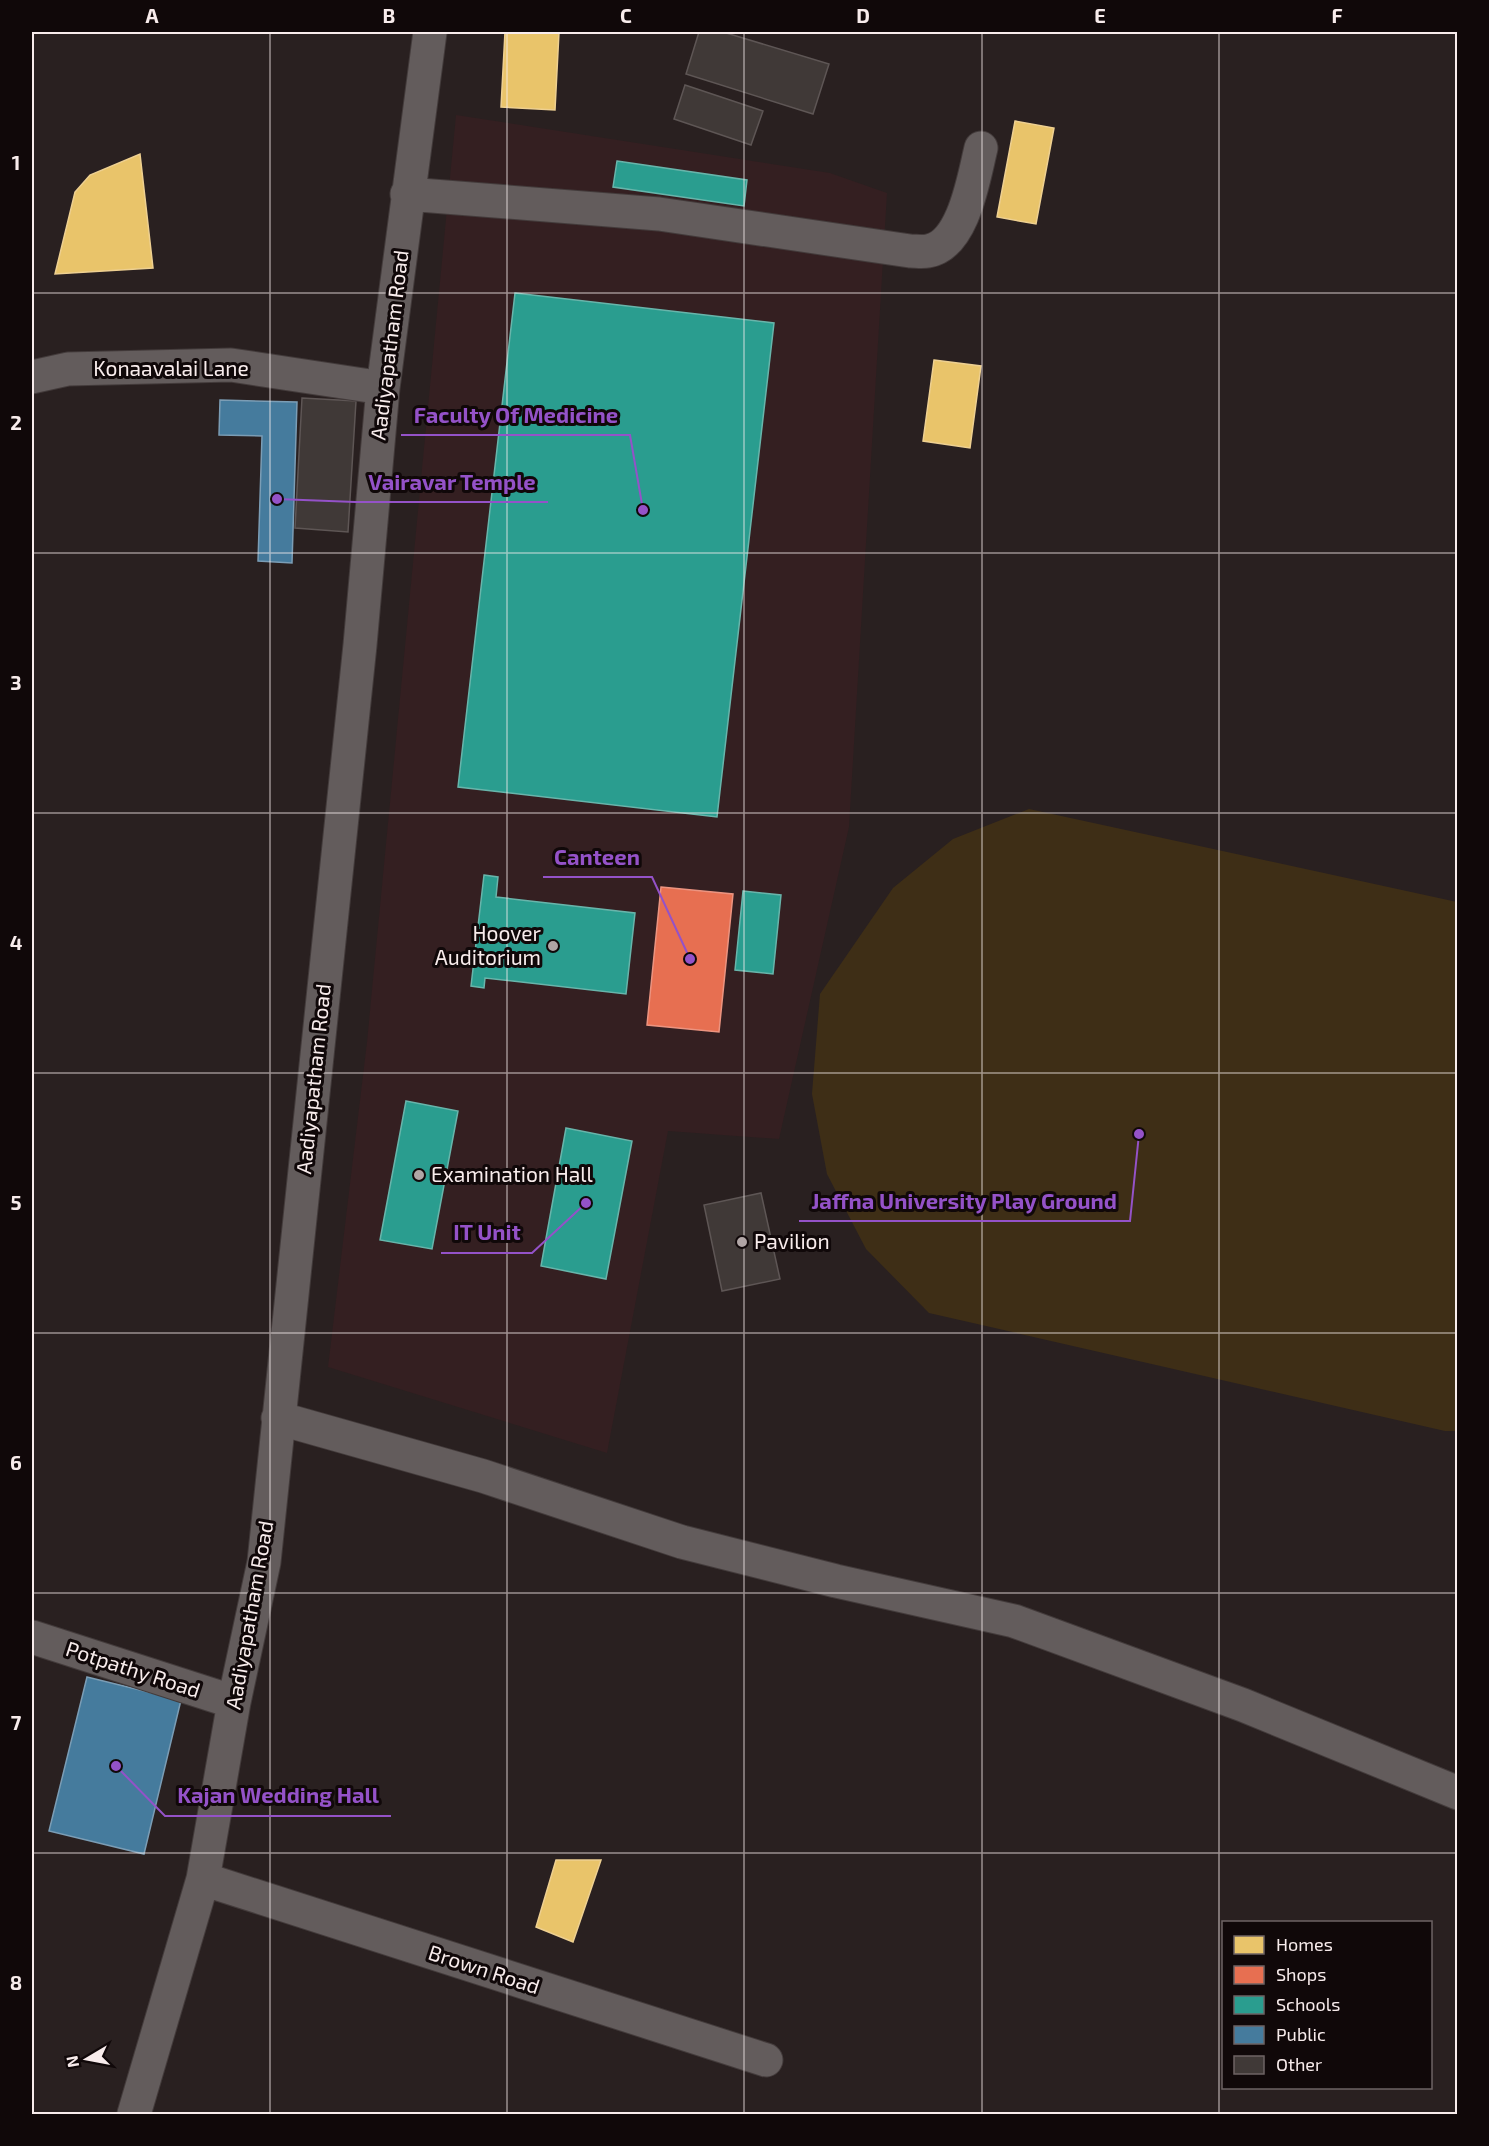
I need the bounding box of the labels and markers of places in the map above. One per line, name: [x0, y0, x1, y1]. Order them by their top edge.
callout: Faculty Of Medicine: [401, 395, 630, 435]
callout: Vairavar Temple: [355, 462, 548, 502]
callout: Canteen: [543, 837, 652, 877]
place label: Hoover Auditorium: [435, 920, 542, 969]
marker: Hoover Auditorium: [546, 939, 560, 953]
place label: Examination Hall: [431, 1161, 594, 1186]
marker: Examination Hall: [412, 1168, 426, 1182]
callout: Jaffna University Play Ground: [799, 1181, 1130, 1221]
callout: IT Unit: [441, 1213, 532, 1253]
place label: Pavilion: [754, 1228, 830, 1253]
marker: Pavilion: [735, 1235, 749, 1249]
callout: Kajan Wedding Hall: [165, 1776, 391, 1816]

